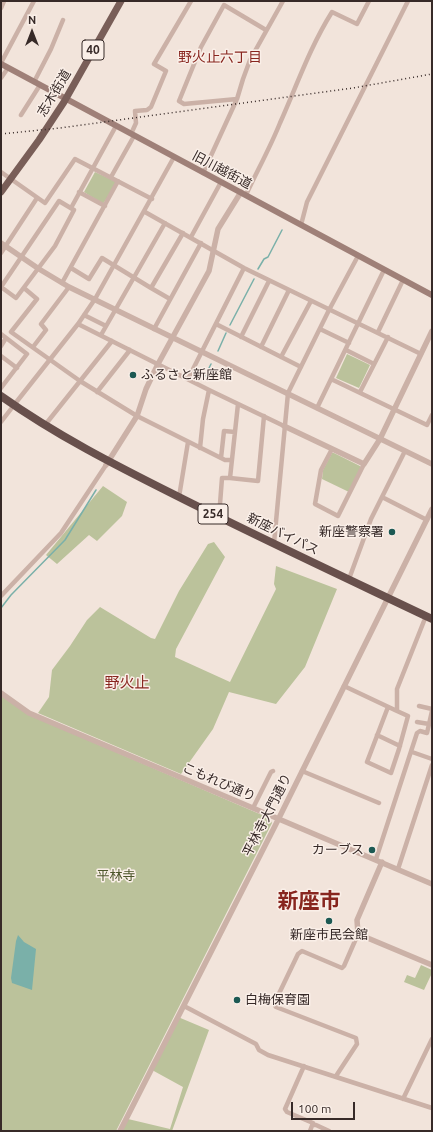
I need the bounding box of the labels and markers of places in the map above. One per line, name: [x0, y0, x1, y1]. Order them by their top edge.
place label: ふるさと新座館: [141, 367, 232, 383]
marker: ふるさと新座館: [128, 370, 138, 380]
place label: 新座警察署: [319, 524, 384, 540]
marker: 新座警察署: [387, 527, 397, 537]
place label: カーブス: [312, 842, 364, 858]
marker: カーブス: [367, 845, 377, 855]
marker: 新座市民会館: [324, 916, 334, 926]
place label: 新座市民会館: [290, 927, 368, 943]
place label: 白梅保育園: [245, 992, 310, 1008]
marker: 白梅保育園: [232, 995, 242, 1005]

